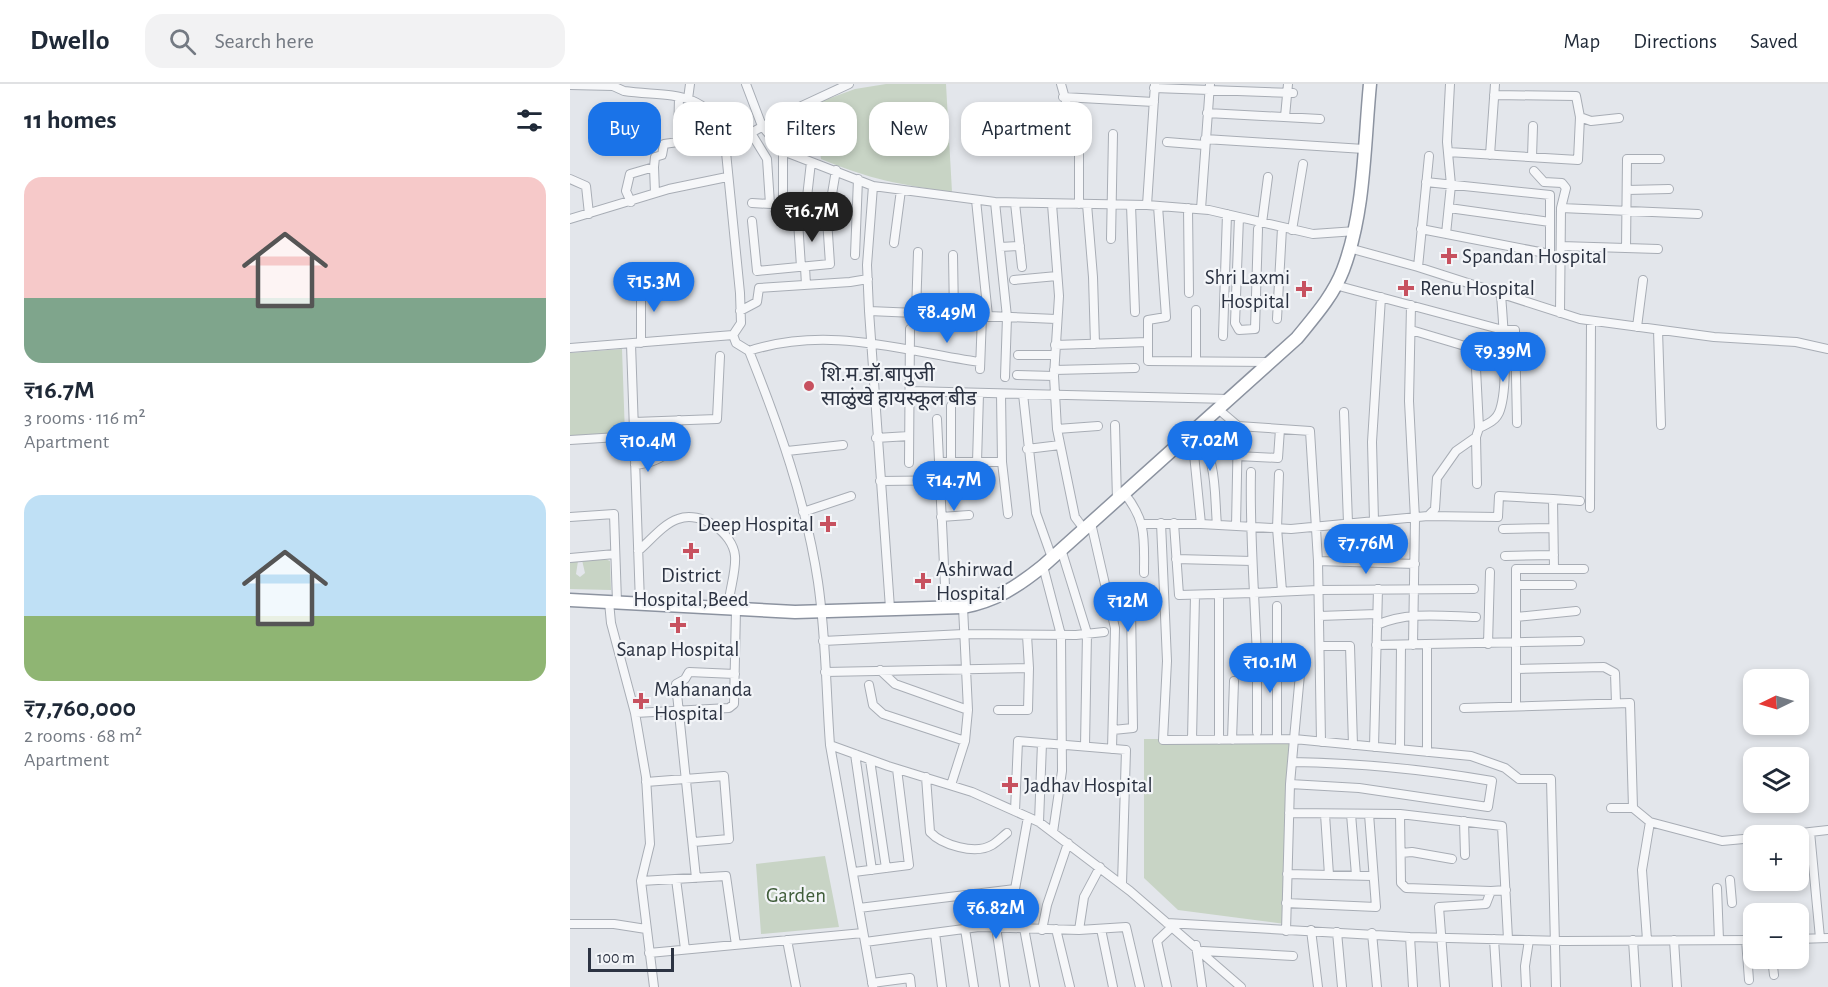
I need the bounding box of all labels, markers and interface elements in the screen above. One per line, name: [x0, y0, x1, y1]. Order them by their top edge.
search box: [145, 14, 565, 68]
icon: search: [166, 25, 199, 58]
text: Dwello: [30, 27, 109, 55]
text: Search here: [214, 30, 314, 52]
text: Map: [1564, 31, 1600, 52]
text: Directions: [1633, 31, 1717, 52]
text: Saved: [1750, 31, 1798, 52]
chip: Buy: [588, 102, 661, 156]
chip: Rent: [673, 102, 753, 156]
chip: Filters: [765, 102, 857, 156]
chip: New: [869, 102, 949, 156]
chip: Apartment: [961, 102, 1092, 156]
icon: filters: [513, 104, 546, 137]
text: 11 homes: [24, 107, 116, 133]
pin: ₹16.7M: [763, 192, 861, 243]
text: ₹16.7M: [785, 201, 839, 221]
icon: home: [231, 216, 339, 324]
place label: Spandan Hospital: [1462, 246, 1607, 267]
marker: Spandan Hospital: [1440, 247, 1458, 265]
pin: ₹15.3M: [605, 262, 703, 313]
place label: Shri Laxmi Hospital: [1205, 267, 1290, 312]
text: ₹15.3M: [627, 271, 681, 291]
place label: Renu Hospital: [1420, 278, 1535, 299]
marker: Renu Hospital: [1397, 279, 1415, 297]
marker: Shri Laxmi Hospital: [1295, 280, 1313, 298]
pin: ₹8.49M: [898, 293, 996, 344]
text: ₹8.49M: [918, 302, 976, 322]
pin: ₹9.39M: [1454, 332, 1552, 383]
text: ₹9.39M: [1475, 341, 1531, 361]
place label: शि.म.डॉ.बापुजी साळुंखे हायस्कूल बीड: [821, 362, 977, 411]
text: ₹16.7M: [24, 377, 95, 403]
marker: शि.म.डॉ.बापुजी साळुंखे हायस्कूल बीड: [802, 379, 816, 393]
text: 3 rooms · 116 m²: [24, 408, 145, 428]
pin: ₹7.02M: [1161, 421, 1259, 472]
pin: ₹10.4M: [599, 422, 697, 473]
text: ₹7.02M: [1181, 430, 1239, 450]
text: ₹10.4M: [620, 431, 676, 451]
text: Apartment: [24, 432, 109, 452]
pin: ₹14.7M: [905, 461, 1003, 512]
text: ₹14.7M: [927, 470, 981, 490]
place label: Deep Hospital: [698, 514, 814, 535]
marker: Deep Hospital: [819, 515, 837, 533]
pin: ₹7.76M: [1317, 524, 1415, 575]
text: ₹7.76M: [1338, 533, 1394, 553]
icon: home: [231, 534, 339, 642]
marker: District Hospital,Beed: [682, 542, 700, 560]
place label: Ashirwad Hospital: [936, 559, 1013, 604]
place label: District Hospital,Beed: [633, 565, 749, 610]
marker: Ashirwad Hospital: [914, 572, 932, 590]
pin: ₹12M: [1092, 582, 1164, 633]
text: ₹12M: [1108, 591, 1148, 611]
marker: Sanap Hospital: [669, 616, 687, 634]
place label: Sanap Hospital: [616, 639, 740, 660]
pin: ₹10.1M: [1221, 643, 1319, 694]
text: ₹10.1M: [1243, 652, 1297, 672]
north arrow: [1743, 669, 1809, 735]
map controls: [1743, 669, 1809, 969]
place label: Mahananda Hospital: [654, 679, 753, 724]
marker: Mahananda Hospital: [632, 692, 650, 710]
text: ₹7,760,000: [24, 695, 136, 721]
text: 2 rooms · 68 m²: [24, 726, 142, 746]
button: layers: [1743, 747, 1809, 813]
text: Apartment: [24, 750, 109, 770]
place label: Jadhav Hospital: [1024, 775, 1153, 796]
marker: Jadhav Hospital: [1001, 776, 1019, 794]
button: +: [1743, 825, 1809, 891]
park label: Garden: [766, 885, 826, 906]
pin: ₹6.82M: [947, 889, 1045, 940]
text: ₹6.82M: [967, 898, 1025, 918]
button: −: [1743, 903, 1809, 969]
scale bar: [588, 945, 674, 972]
text: 100 m: [597, 950, 635, 966]

